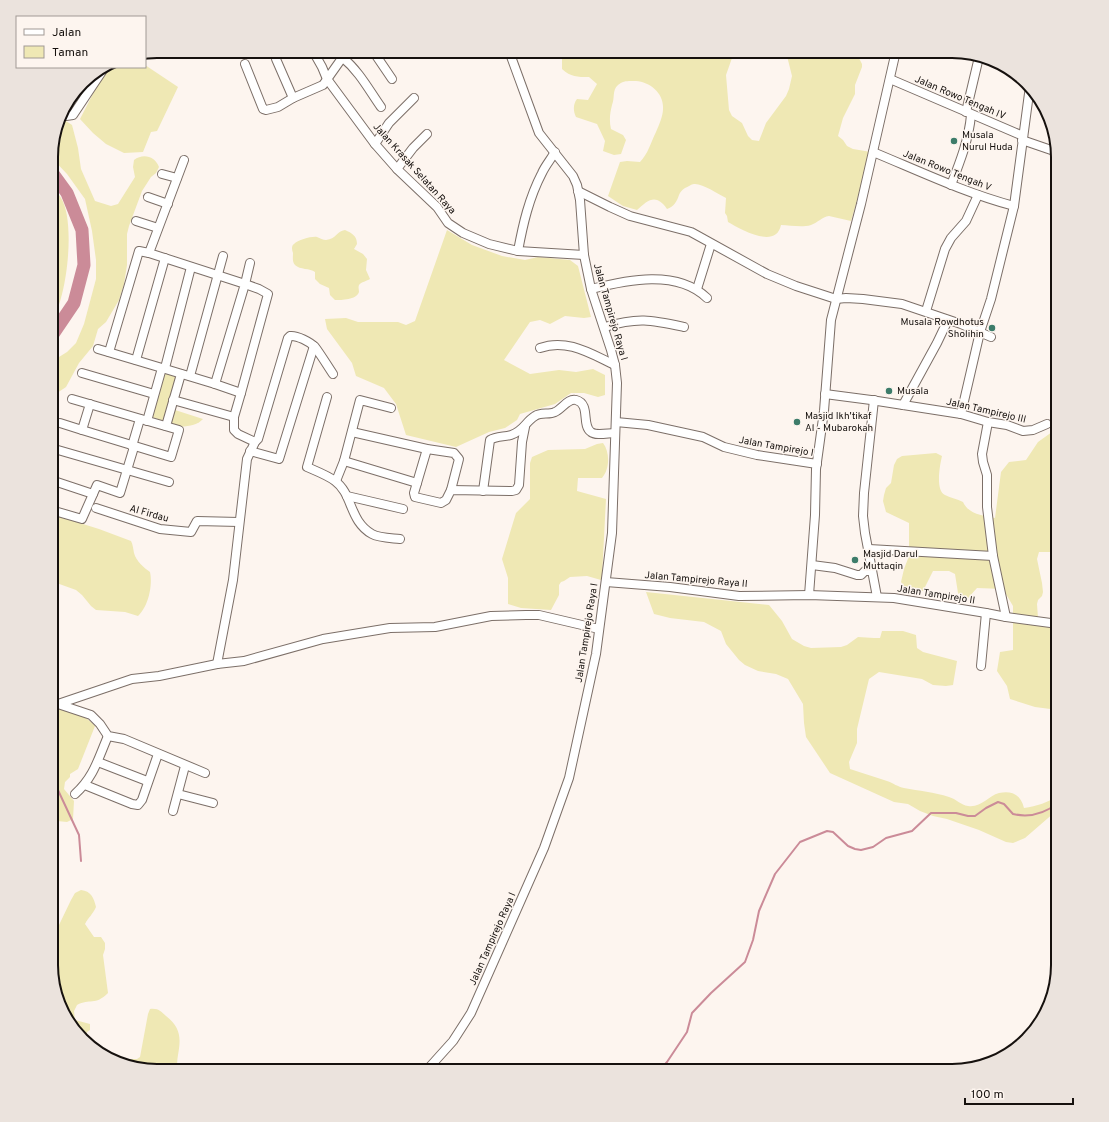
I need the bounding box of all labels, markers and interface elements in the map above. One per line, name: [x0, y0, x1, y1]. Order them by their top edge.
legend: [16, 16, 146, 68]
text: Jalan: [52, 25, 81, 41]
text: Taman: [52, 45, 88, 61]
street label: Jalan Rowo Tengah IV: [913, 73, 1008, 123]
street label: Jalan Krasak Selatan Raya: [370, 121, 458, 217]
place label: Musala Nurul Huda: [962, 129, 1013, 154]
marker: Musala Nurul Huda: [949, 136, 959, 146]
street label: Jalan Rowo Tengah V: [901, 147, 994, 195]
street label: Jalan Tampirejo Raya I: [590, 262, 630, 362]
place label: Musala Rowdhotus Sholihin: [901, 316, 984, 341]
marker: Musala Rowdhotus Sholihin: [987, 323, 997, 333]
place label: Musala: [897, 385, 928, 398]
marker: Musala: [884, 386, 894, 396]
street label: Jalan Tampirejo III: [945, 395, 1027, 427]
place label: Masjid Ikh'tikaf Al - Mubarokah: [805, 410, 873, 435]
marker: Masjid Ikh'tikaf Al - Mubarokah: [792, 417, 802, 427]
street label: Jalan Tampirejo I: [737, 434, 815, 460]
street label: Al Firdau: [128, 502, 170, 526]
place label: Masjid Darul Muttaqin: [863, 548, 918, 573]
marker: Masjid Darul Muttaqin: [850, 555, 860, 565]
street label: Jalan Tampirejo Raya II: [644, 569, 748, 591]
street label: Jalan Tampirejo Raya I: [573, 582, 601, 684]
street label: Jalan Tampirejo II: [896, 582, 976, 608]
street label: Jalan Tampirejo Raya I: [467, 890, 519, 988]
scale bar: [965, 1080, 1073, 1106]
text: 100 m: [971, 1087, 1004, 1103]

